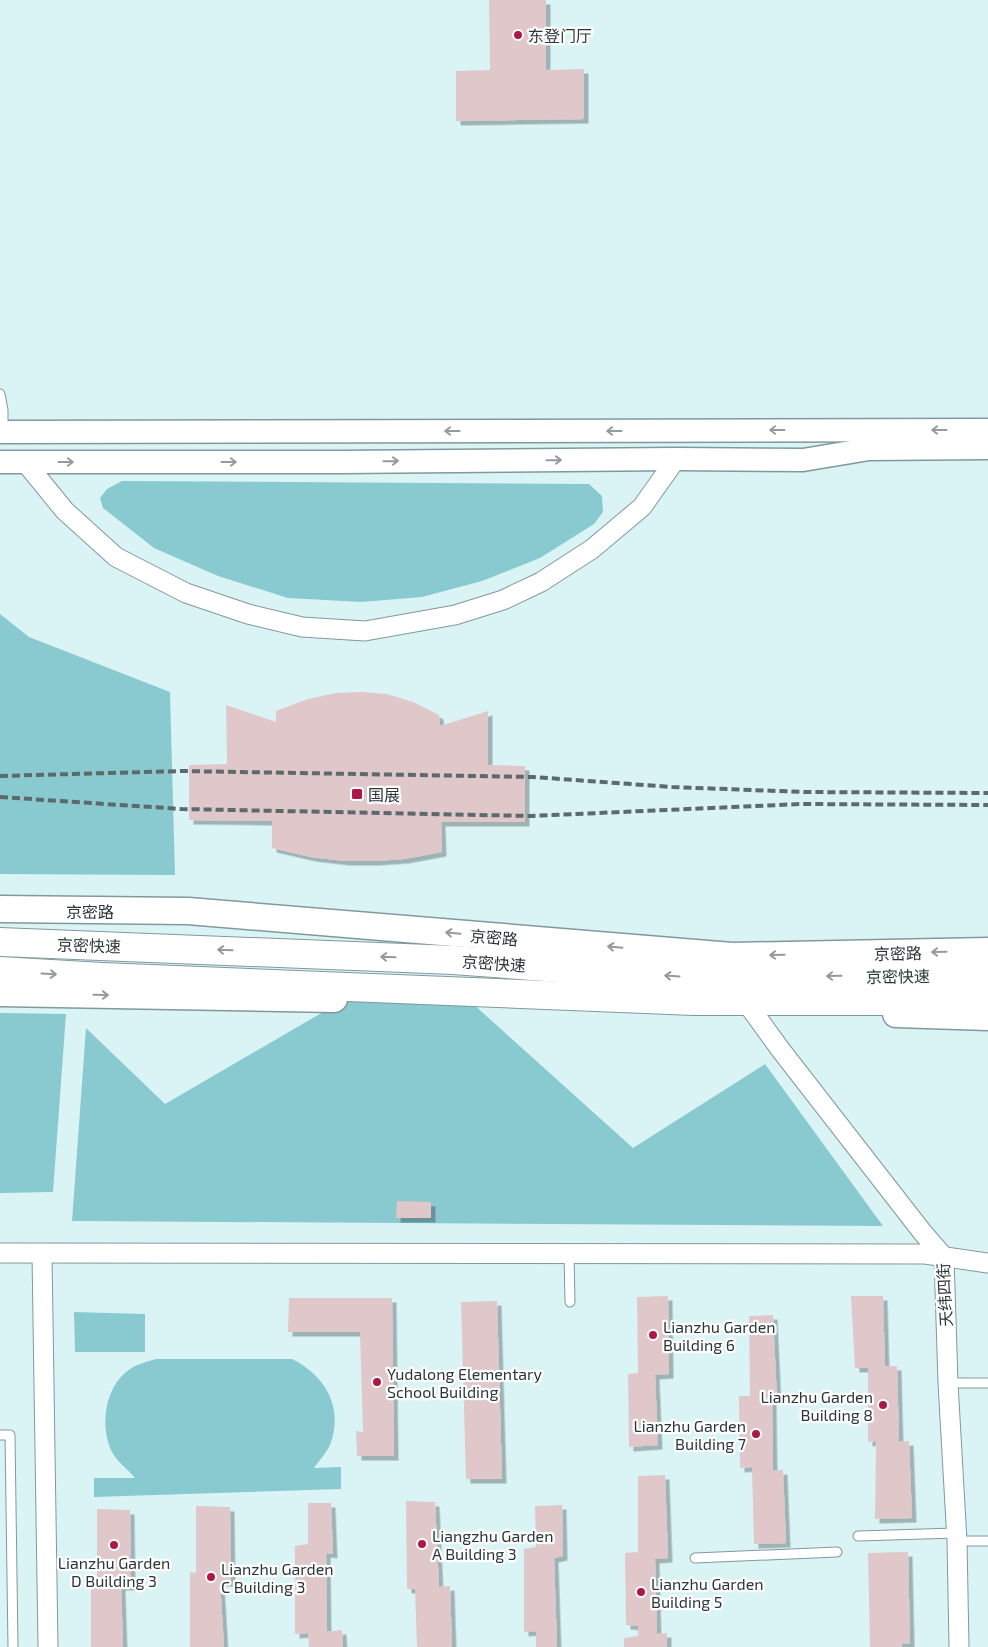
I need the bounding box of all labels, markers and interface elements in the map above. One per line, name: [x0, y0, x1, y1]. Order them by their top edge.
place label: 东登门厅: [528, 26, 592, 45]
marker: 东登门厅: [512, 29, 524, 41]
one-way arrow: [769, 425, 786, 435]
one-way arrow: [932, 425, 948, 435]
one-way arrow: [444, 426, 460, 436]
one-way arrow: [607, 426, 623, 436]
one-way arrow: [545, 455, 561, 465]
one-way arrow: [382, 456, 399, 466]
one-way arrow: [58, 457, 74, 467]
one-way arrow: [220, 457, 236, 467]
place label: 国展: [368, 785, 400, 804]
marker: 国展: [350, 787, 364, 801]
street label: 京密路: [66, 902, 114, 921]
street label: 京密路: [469, 925, 519, 949]
one-way arrow: [445, 928, 461, 938]
street label: 京密快速: [57, 934, 121, 956]
one-way arrow: [607, 942, 623, 951]
street label: 京密路: [874, 943, 922, 963]
one-way arrow: [217, 946, 233, 955]
one-way arrow: [932, 947, 948, 957]
street label: 京密快速: [461, 951, 527, 975]
one-way arrow: [769, 951, 785, 960]
one-way arrow: [380, 952, 396, 962]
street label: 京密快速: [866, 966, 930, 986]
one-way arrow: [40, 969, 56, 978]
one-way arrow: [664, 971, 680, 981]
one-way arrow: [827, 972, 843, 981]
one-way arrow: [92, 990, 109, 1000]
street label: 天纬四街: [933, 1263, 955, 1327]
place label: Lianzhu Garden Building 6: [663, 1317, 776, 1354]
marker: Lianzhu Garden Building 6: [647, 1329, 659, 1341]
place label: Yudalong Elementary School Building: [387, 1364, 542, 1401]
marker: Yudalong Elementary School Building: [371, 1376, 383, 1388]
place label: Lianzhu Garden Building 8: [760, 1387, 873, 1424]
marker: Lianzhu Garden Building 8: [877, 1399, 889, 1411]
place label: Lianzhu Garden Building 7: [633, 1416, 746, 1453]
marker: Lianzhu Garden Building 7: [750, 1428, 762, 1440]
place label: Liangzhu Garden A Building 3: [432, 1526, 554, 1563]
marker: Liangzhu Garden A Building 3: [416, 1538, 428, 1550]
marker: Lianzhu Garden D Building 3: [108, 1539, 120, 1551]
place label: Lianzhu Garden D Building 3: [58, 1553, 170, 1590]
place label: Lianzhu Garden C Building 3: [221, 1559, 334, 1596]
marker: Lianzhu Garden C Building 3: [205, 1571, 217, 1583]
place label: Lianzhu Garden Building 5: [651, 1574, 764, 1611]
marker: Lianzhu Garden Building 5: [635, 1586, 647, 1598]

